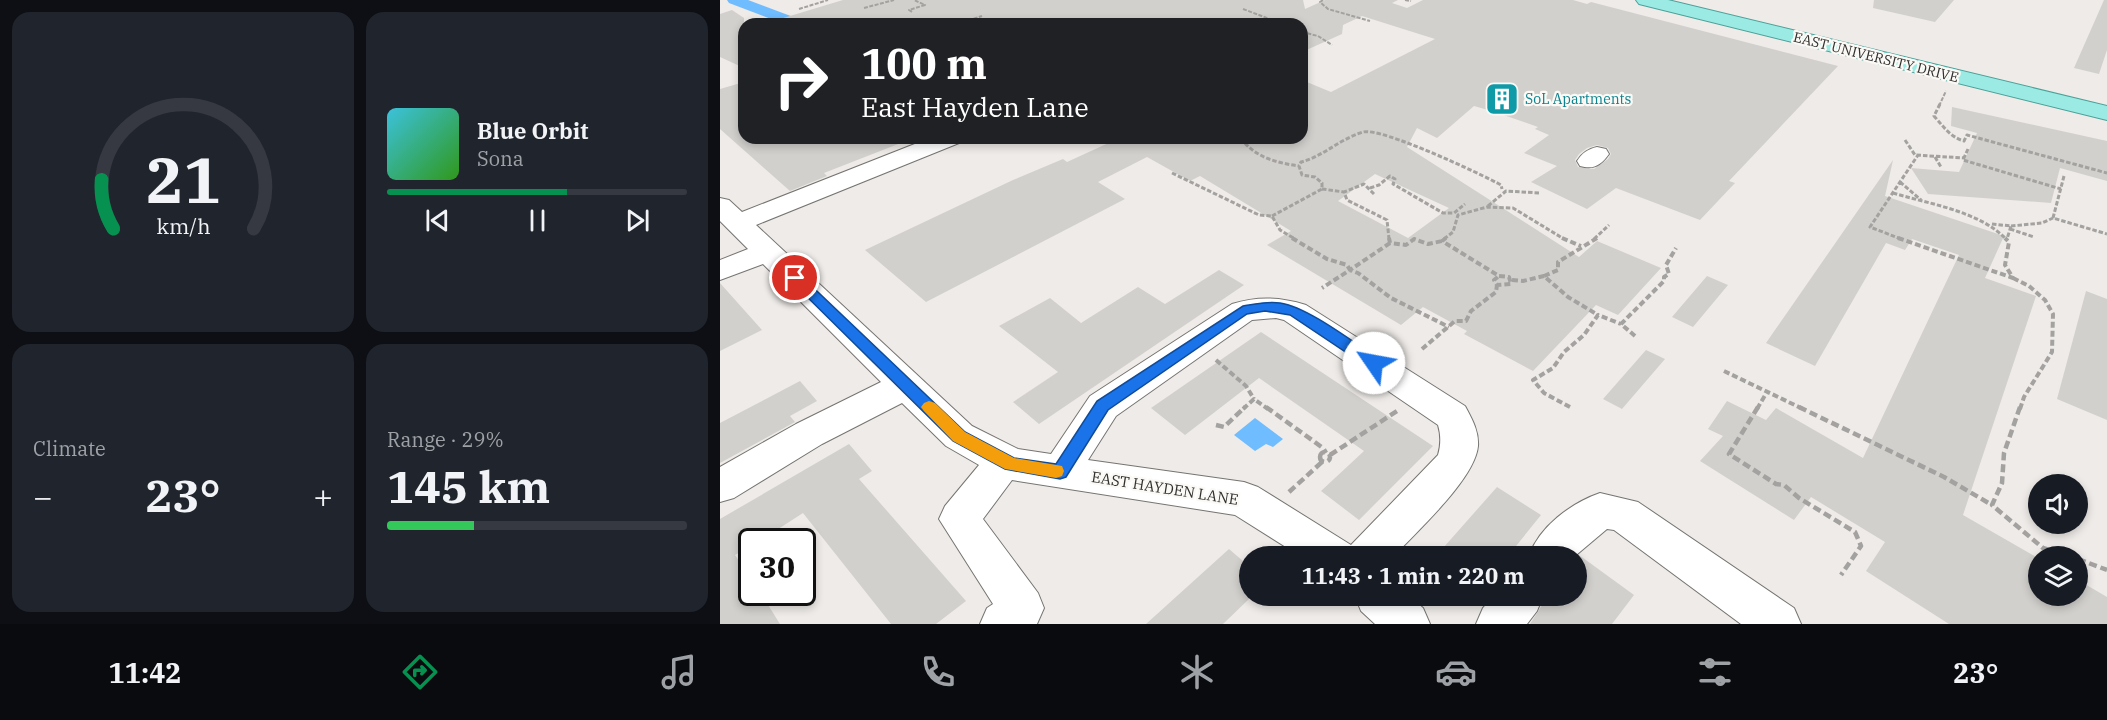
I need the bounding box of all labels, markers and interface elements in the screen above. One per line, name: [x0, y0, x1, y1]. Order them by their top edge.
street label: EAST UNIVERSITY DRIVE: [1792, 28, 1961, 86]
text: 100 m: [861, 36, 987, 91]
icon: right: [762, 42, 840, 120]
building icon: SoL Apartments: [1484, 81, 1520, 117]
text: East Hayden Lane: [861, 89, 1089, 124]
place label: SoL Apartments: [1525, 90, 1632, 108]
text: Blue Orbit: [477, 116, 588, 145]
text: 21: [146, 139, 220, 220]
text: Sona: [477, 145, 524, 172]
icon: previous: [421, 204, 454, 237]
icon: pause: [521, 204, 554, 237]
icon: next: [621, 204, 654, 237]
text: km/h: [156, 213, 210, 241]
pin: [769, 252, 820, 303]
icon: arrive: [778, 261, 811, 294]
position arrow: [1342, 331, 1406, 395]
text: Range · 29%: [387, 426, 504, 453]
text: Climate: [33, 435, 106, 462]
text: 145 km: [387, 457, 550, 515]
text: 23°: [145, 466, 221, 524]
street label: EAST HAYDEN LANE: [1090, 467, 1240, 509]
map controls: [2028, 474, 2088, 606]
button: sound: [2028, 474, 2088, 534]
text: −: [33, 475, 53, 518]
text: +: [313, 475, 333, 518]
speed limit sign: 30: [738, 528, 816, 606]
button: layers: [2028, 546, 2088, 606]
text: 11:43 · 1 min · 220 m: [1301, 561, 1525, 590]
icon: directions: [399, 651, 441, 693]
icon: music: [658, 651, 700, 693]
icon: phone: [917, 651, 959, 693]
icon: climate: [1176, 651, 1218, 693]
icon: car: [1435, 651, 1477, 693]
icon: filters: [1694, 651, 1736, 693]
text: 11:42: [109, 655, 182, 690]
text: 23°: [1953, 655, 1998, 690]

